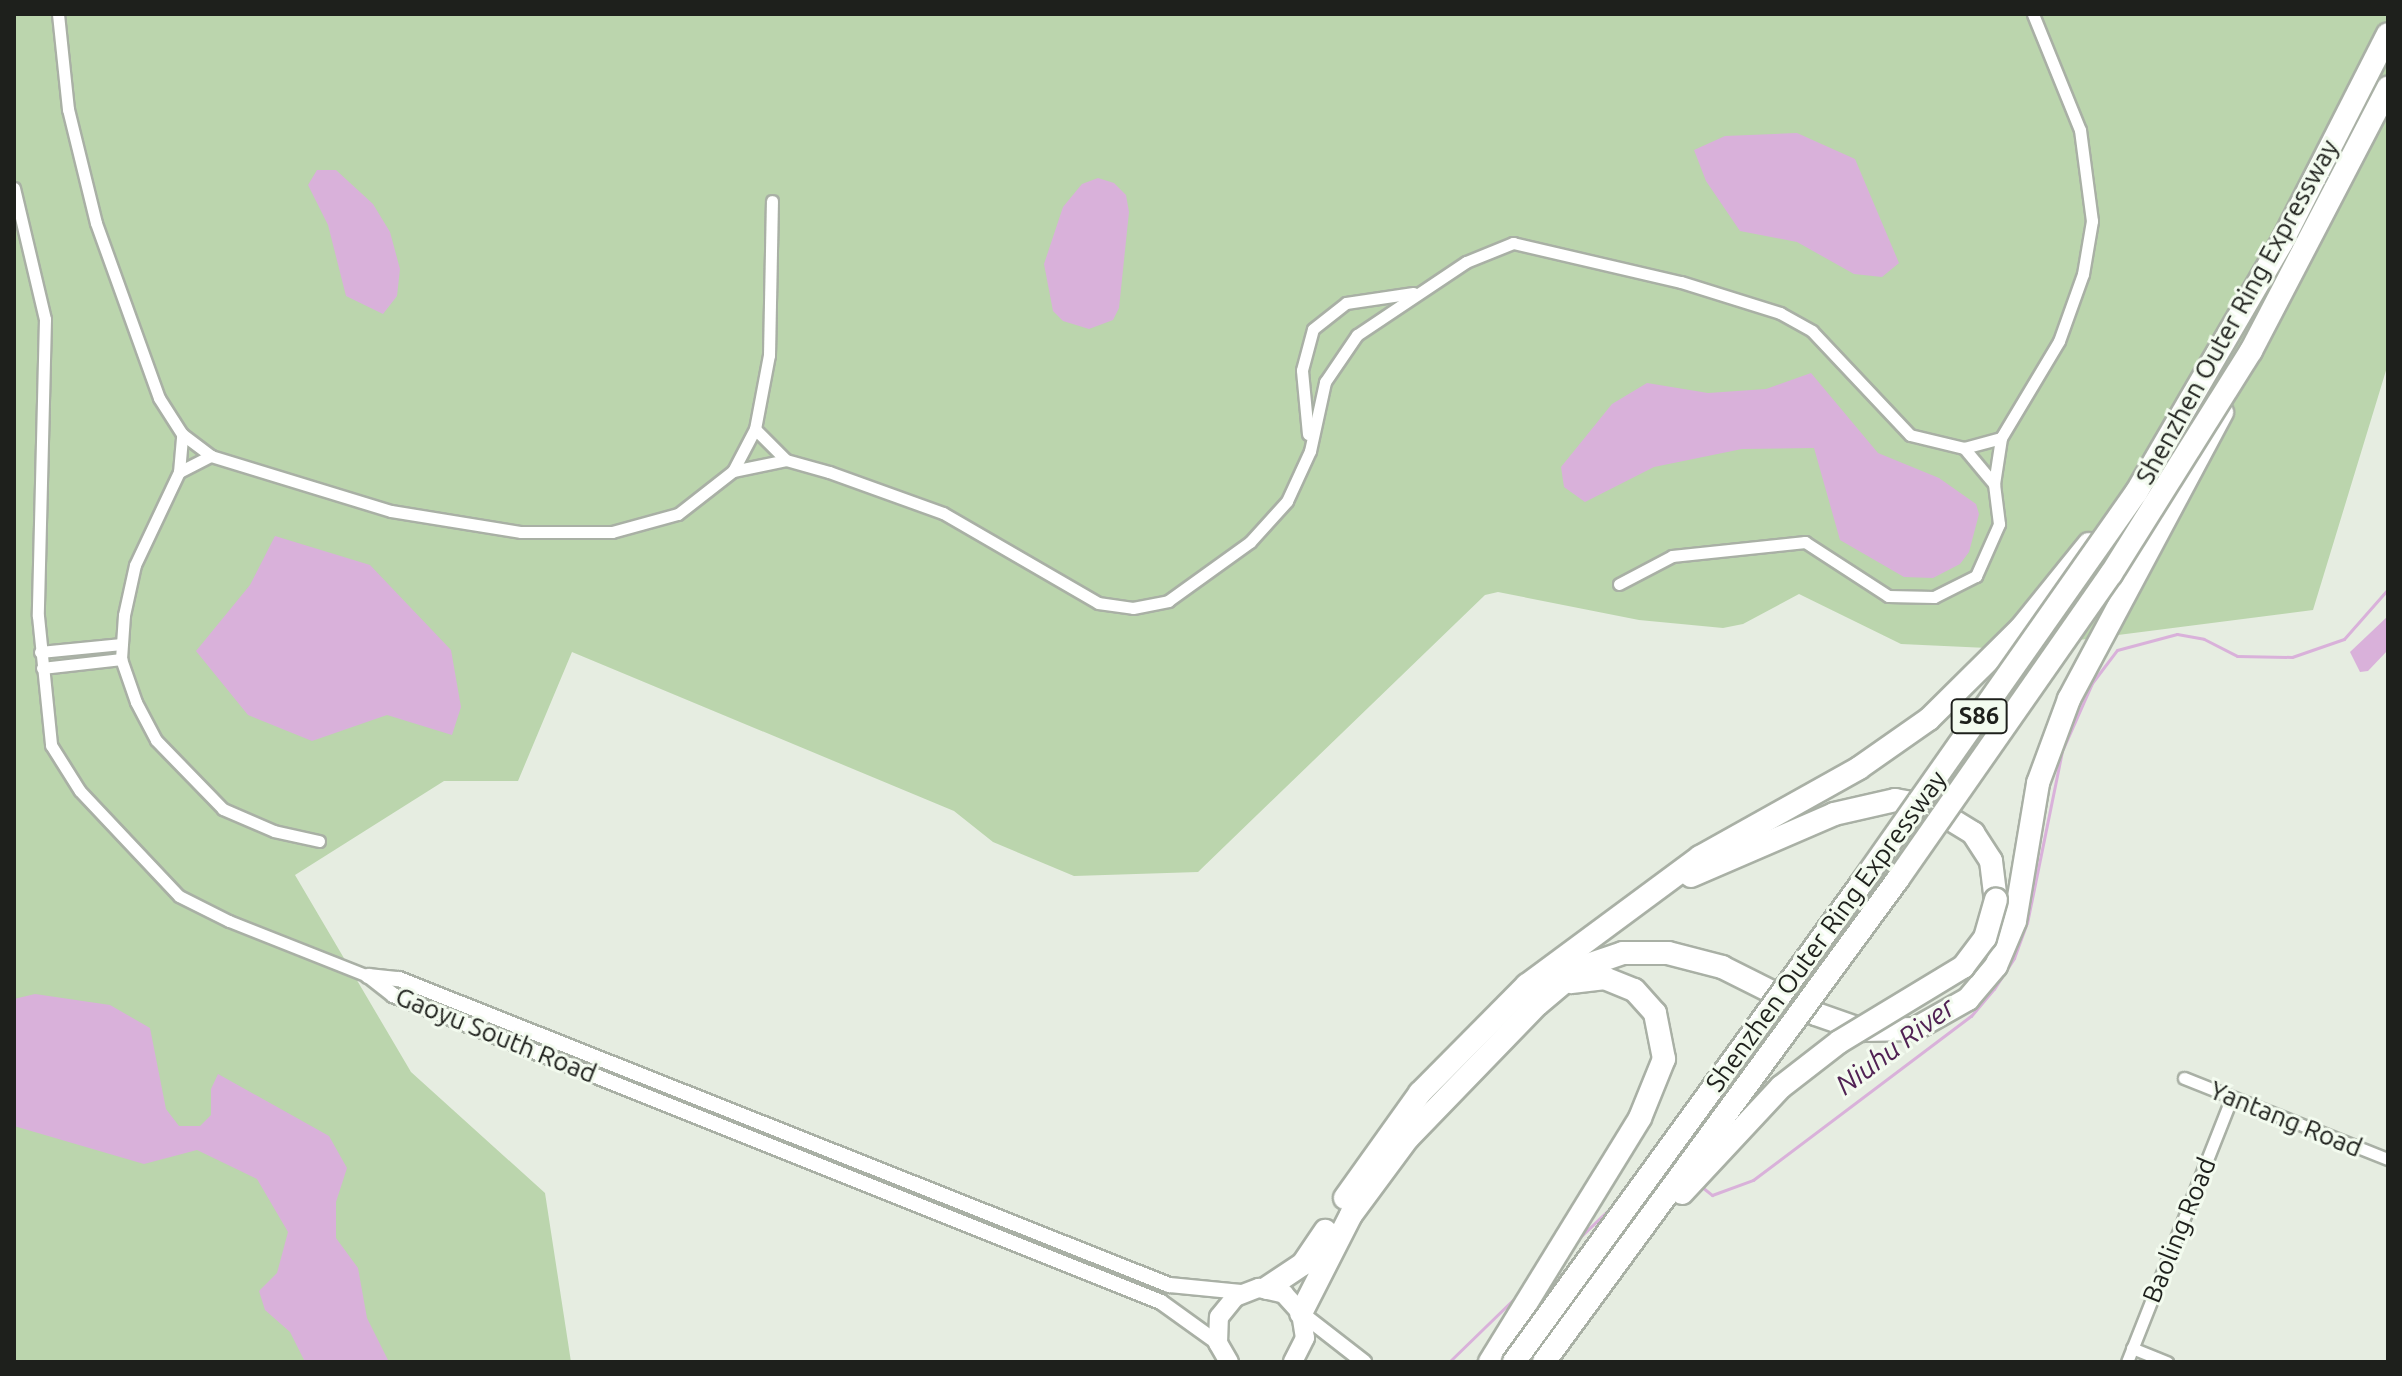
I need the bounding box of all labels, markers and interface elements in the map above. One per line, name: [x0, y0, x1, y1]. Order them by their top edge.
street label: Shenzhen Outer Ring Expressway: [2129, 134, 2345, 490]
road number: S86: [1949, 696, 2009, 736]
street label: Shenzhen Outer Ring Expressway: [1699, 764, 1953, 1098]
street label: Gaoyu South Road: [391, 981, 601, 1089]
water label: Niuhu River: [1829, 990, 1961, 1102]
street label: Yantang Road: [2205, 1074, 2367, 1164]
street label: Baoling Road: [2136, 1153, 2222, 1307]

